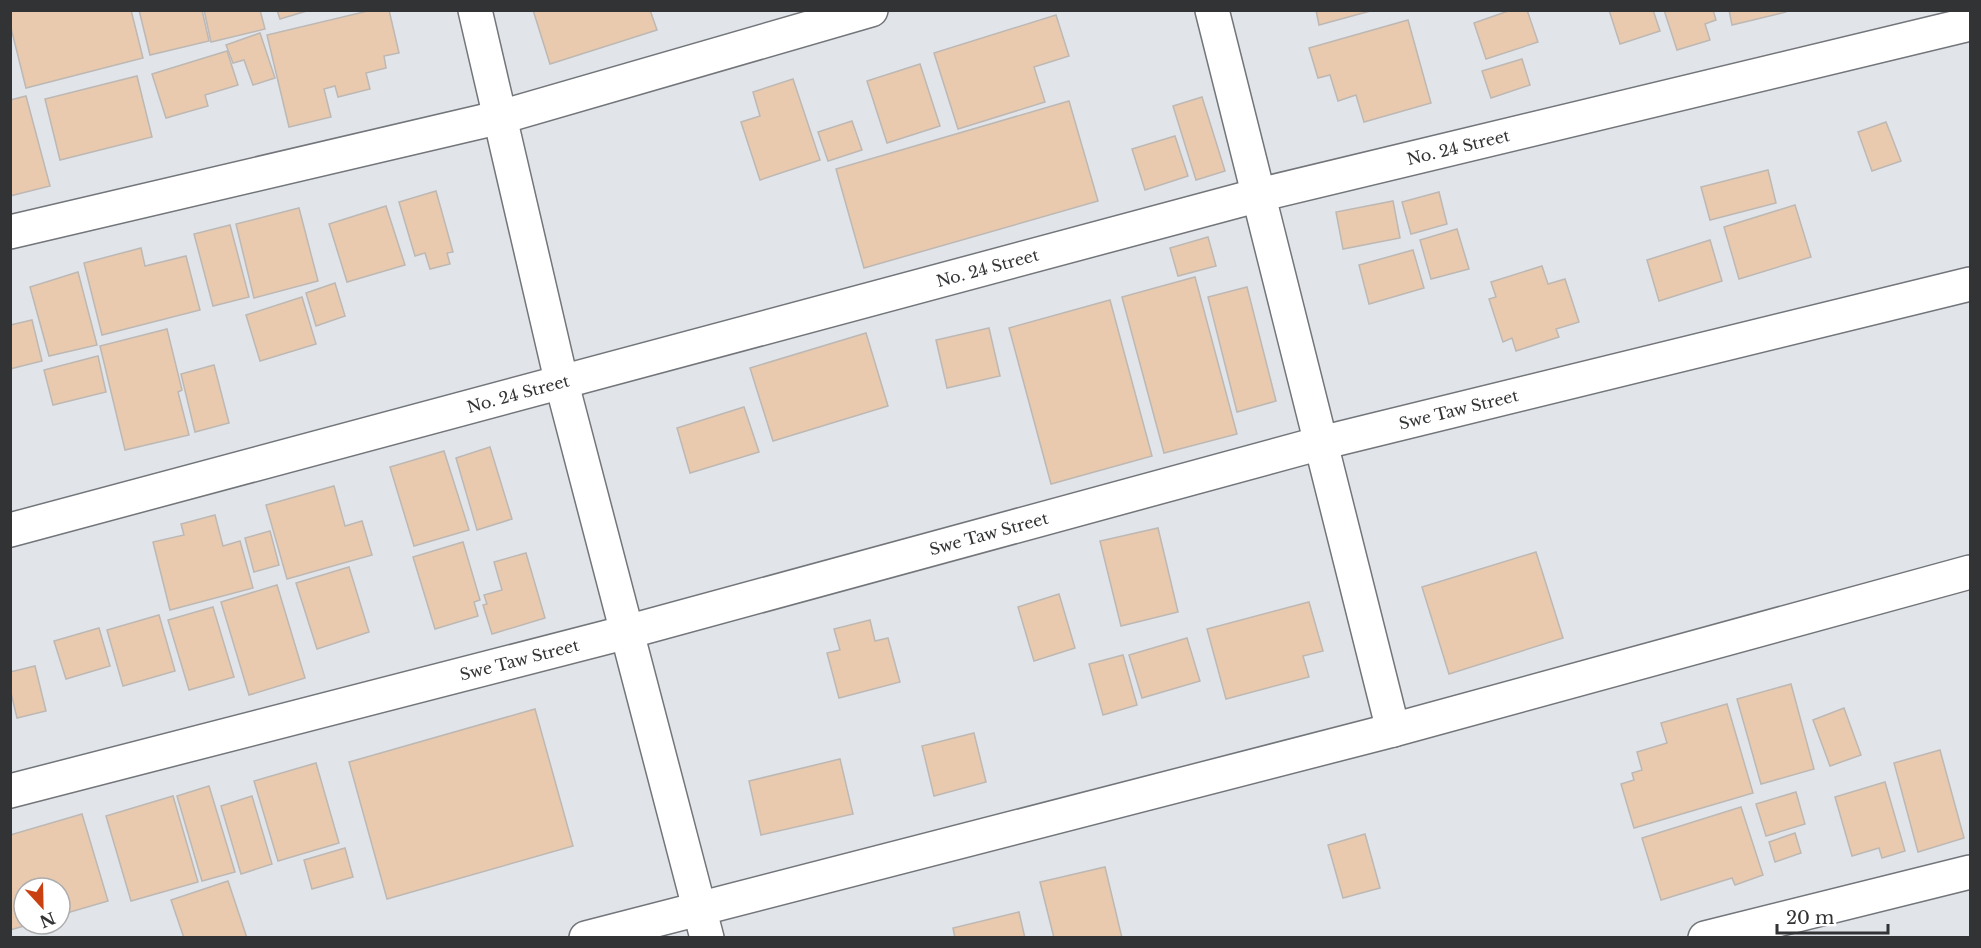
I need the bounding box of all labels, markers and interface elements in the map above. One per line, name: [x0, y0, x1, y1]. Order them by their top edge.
street label: No. 24 Street: [1405, 125, 1512, 169]
street label: No. 24 Street: [934, 245, 1041, 291]
street label: No. 24 Street: [465, 370, 571, 417]
street label: Swe Taw Street: [1397, 385, 1520, 434]
street label: Swe Taw Street: [927, 508, 1050, 559]
street label: Swe Taw Street: [458, 635, 581, 685]
north arrow: [12, 876, 72, 936]
scale bar: [1777, 897, 1888, 935]
text: 20 m: [1786, 907, 1834, 929]
text: N: [37, 908, 58, 932]

